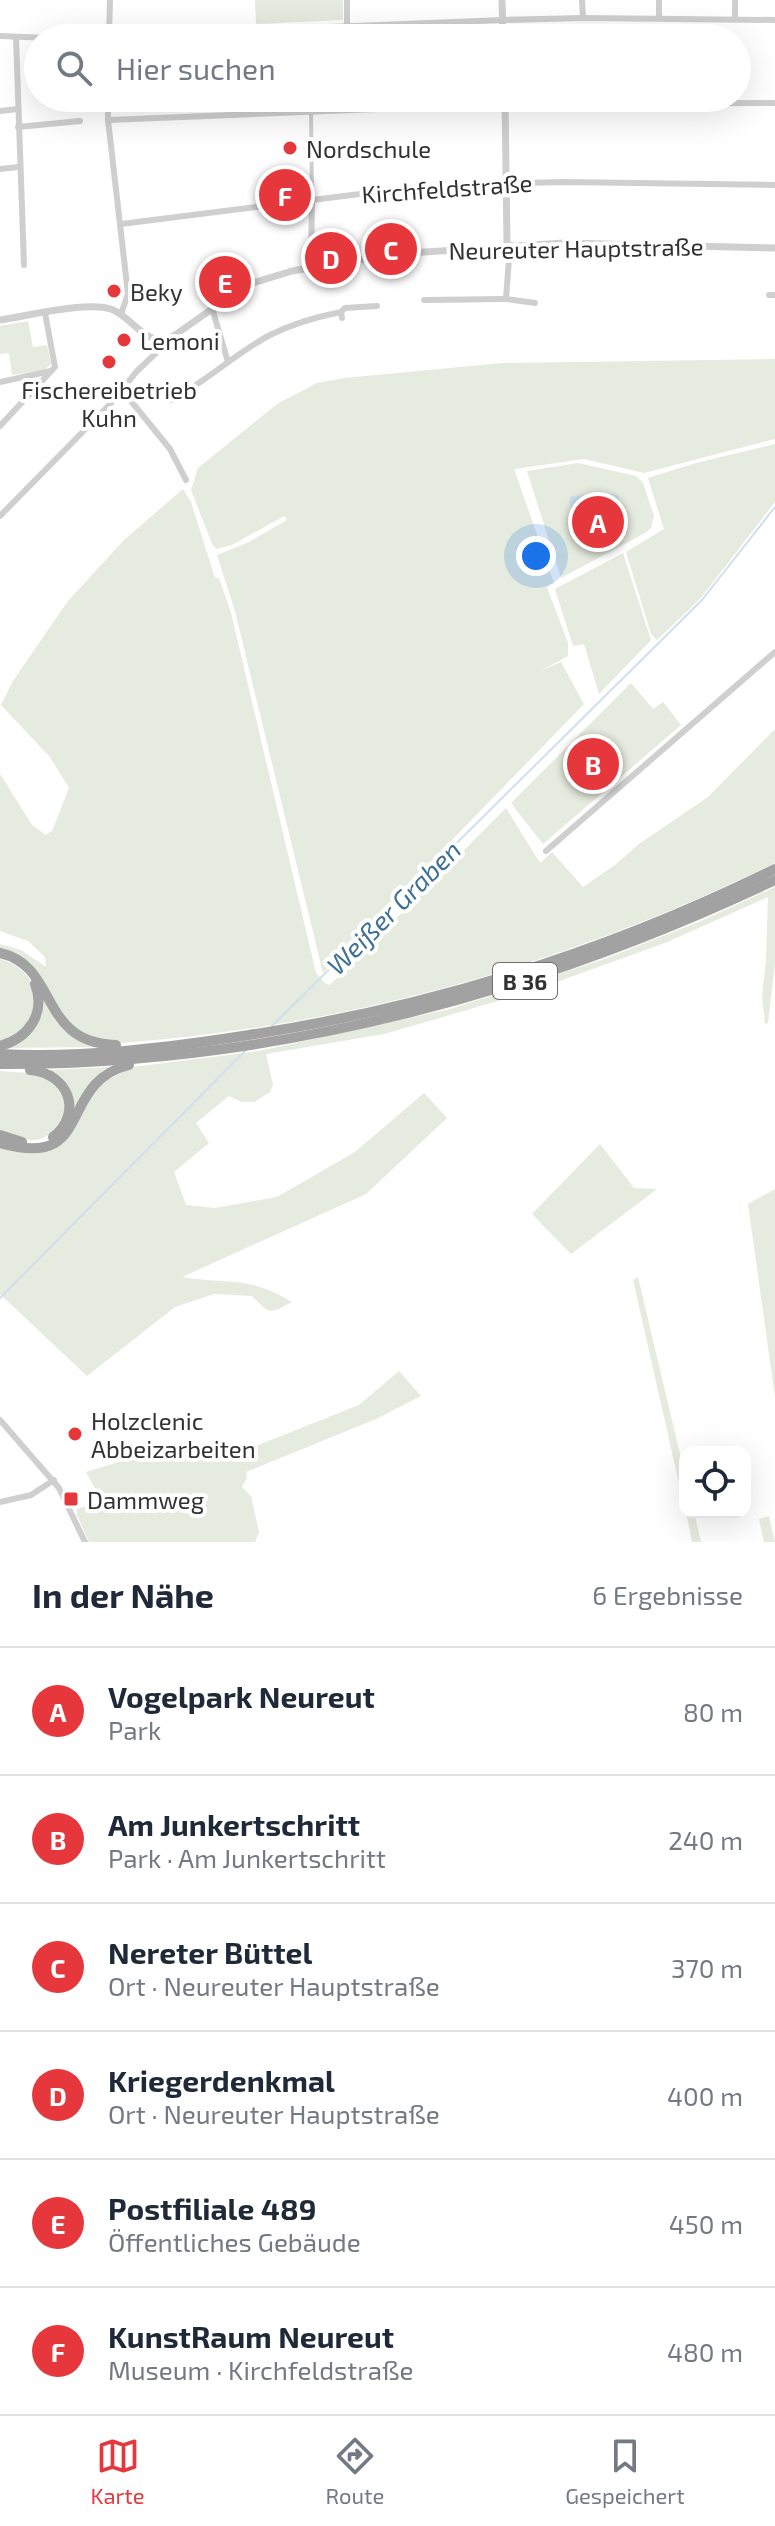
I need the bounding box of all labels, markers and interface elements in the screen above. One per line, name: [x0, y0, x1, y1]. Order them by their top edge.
search box: [24, 24, 751, 112]
icon: search: [52, 46, 96, 90]
text: Hier suchen: [116, 50, 276, 86]
place label: Nordschule: [306, 134, 431, 163]
marker: Nordschule: [281, 139, 299, 157]
pin: F: [259, 165, 311, 225]
street label: Kirchfeldstraße: [361, 168, 533, 208]
pin: C: [365, 219, 417, 279]
pin: D: [305, 228, 357, 288]
street label: Neureuter Hauptstraße: [448, 231, 704, 265]
pin: E: [199, 252, 251, 312]
place label: Beky: [130, 277, 183, 306]
marker: Beky: [105, 282, 123, 300]
place label: Lemoni: [140, 326, 220, 355]
marker: Lemoni: [115, 331, 133, 349]
marker: Fischereibetrieb Kuhn: [100, 353, 118, 371]
place label: Fischereibetrieb Kuhn: [21, 375, 197, 432]
pin: A: [572, 492, 624, 552]
your location: [516, 536, 556, 576]
pin: B: [567, 734, 619, 794]
water label: Weißer Graben: [320, 834, 466, 980]
road number: B 36: [493, 963, 557, 999]
place label: Holzclenic Abbeizarbeiten: [91, 1406, 256, 1463]
marker: Holzclenic Abbeizarbeiten: [66, 1425, 84, 1443]
map controls: [679, 1446, 751, 1518]
button: locate: [679, 1446, 751, 1518]
place label: Dammweg: [87, 1485, 204, 1514]
marker: Dammweg: [62, 1490, 80, 1508]
text: In der Nähe: [32, 1574, 214, 1615]
text: 6 Ergebnisse: [592, 1579, 743, 1610]
text: Vogelpark Neureut: [108, 1678, 375, 1714]
text: A: [50, 1696, 66, 1727]
text: 80 m: [683, 1696, 743, 1727]
text: Park: [108, 1714, 161, 1745]
text: Am Junkertschritt: [108, 1806, 360, 1842]
text: B: [50, 1824, 66, 1855]
text: 240 m: [668, 1824, 743, 1855]
text: Park · Am Junkertschritt: [108, 1842, 386, 1873]
text: Nereter Büttel: [108, 1934, 312, 1970]
text: C: [50, 1952, 66, 1983]
text: 370 m: [671, 1952, 743, 1983]
text: Ort · Neureuter Hauptstraße: [108, 1970, 440, 2001]
text: Kriegerdenkmal: [108, 2062, 335, 2098]
text: D: [49, 2080, 67, 2111]
text: 400 m: [667, 2080, 743, 2111]
text: Ort · Neureuter Hauptstraße: [108, 2098, 440, 2129]
text: Postfiliale 489: [108, 2190, 316, 2226]
text: E: [50, 2208, 66, 2239]
text: 450 m: [669, 2208, 743, 2239]
text: Öffentliches Gebäude: [108, 2226, 361, 2257]
text: KunstRaum Neureut: [108, 2318, 394, 2354]
text: F: [51, 2336, 65, 2367]
text: 480 m: [667, 2336, 743, 2367]
text: Museum · Kirchfeldstraße: [108, 2354, 413, 2385]
tab: Karte: [90, 2434, 145, 2508]
tab: Route: [325, 2434, 384, 2508]
tab: Gespeichert: [565, 2434, 685, 2508]

